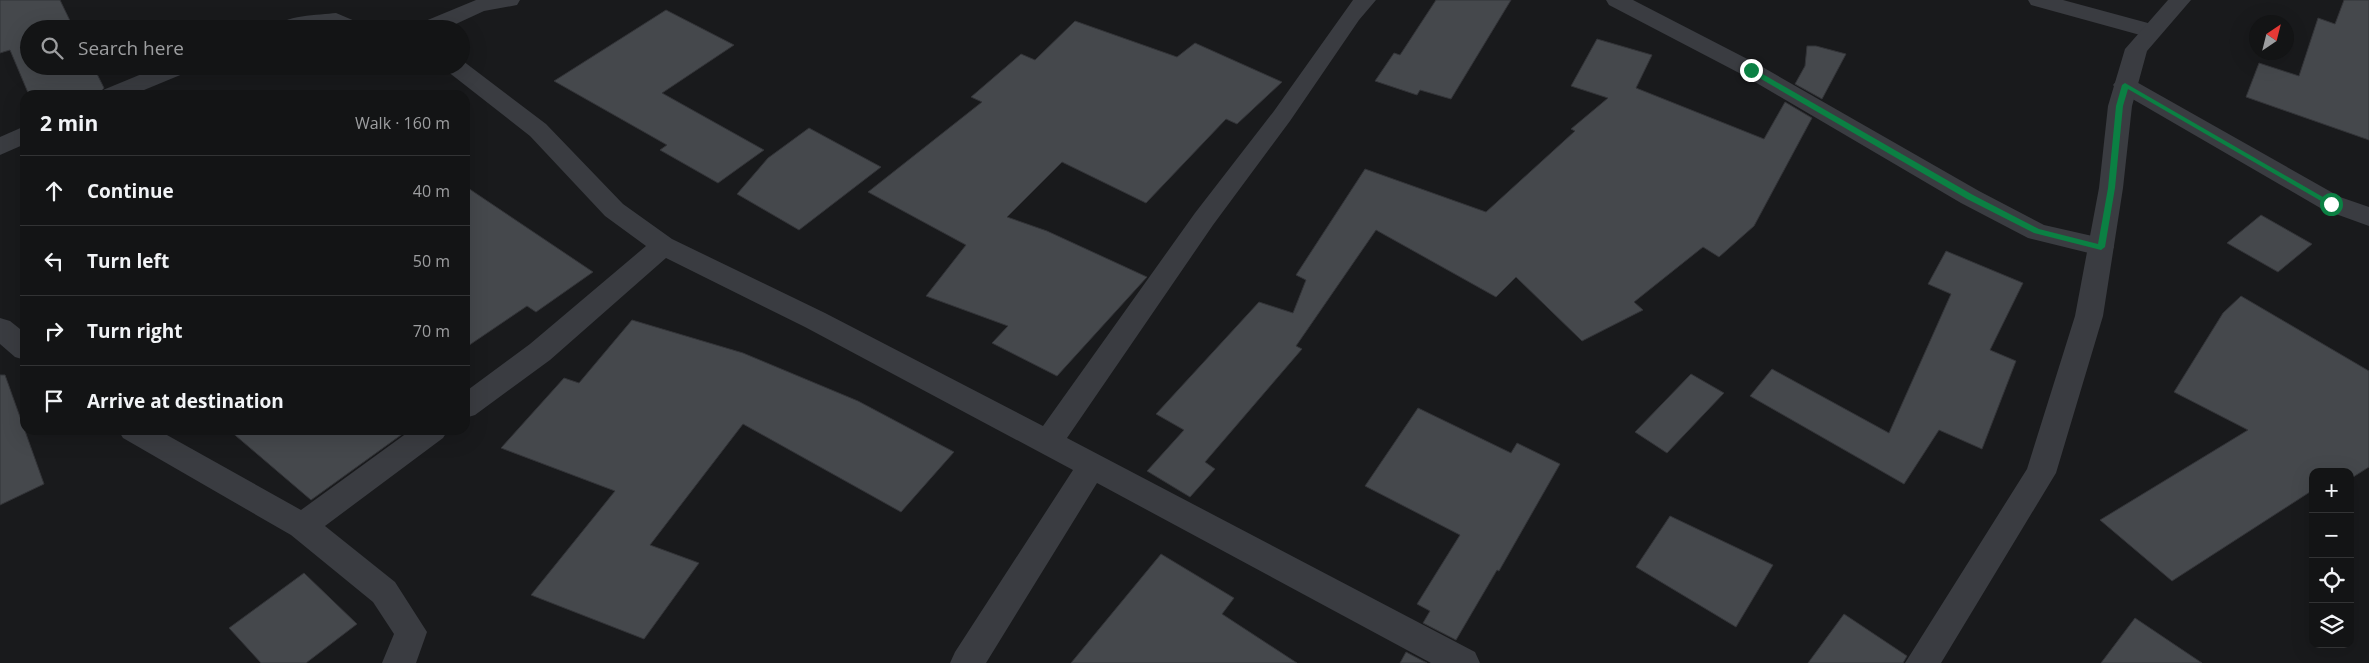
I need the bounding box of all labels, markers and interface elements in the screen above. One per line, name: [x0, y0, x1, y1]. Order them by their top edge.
north arrow: [2249, 15, 2294, 60]
search box: [20, 20, 470, 75]
icon: search: [38, 34, 66, 62]
text: Search here: [78, 35, 184, 61]
route end: [1740, 59, 1763, 82]
text: 2 min: [40, 109, 98, 137]
text: Walk · 160 m: [355, 112, 450, 134]
icon: ahead: [40, 177, 68, 205]
text: Continue: [87, 178, 174, 204]
text: 40 m: [413, 180, 450, 202]
route start: [2320, 193, 2343, 216]
icon: left: [40, 247, 68, 275]
text: Turn left: [87, 248, 169, 274]
text: 50 m: [413, 250, 450, 272]
icon: right: [40, 317, 68, 345]
text: Turn right: [87, 318, 182, 344]
text: 70 m: [413, 320, 450, 342]
icon: arrive: [40, 387, 68, 415]
text: Arrive at destination: [87, 388, 284, 414]
map controls: [2309, 468, 2354, 648]
button: +: [2309, 468, 2354, 513]
button: −: [2309, 513, 2354, 558]
button: locate: [2309, 558, 2354, 603]
button: layers: [2309, 603, 2354, 648]

